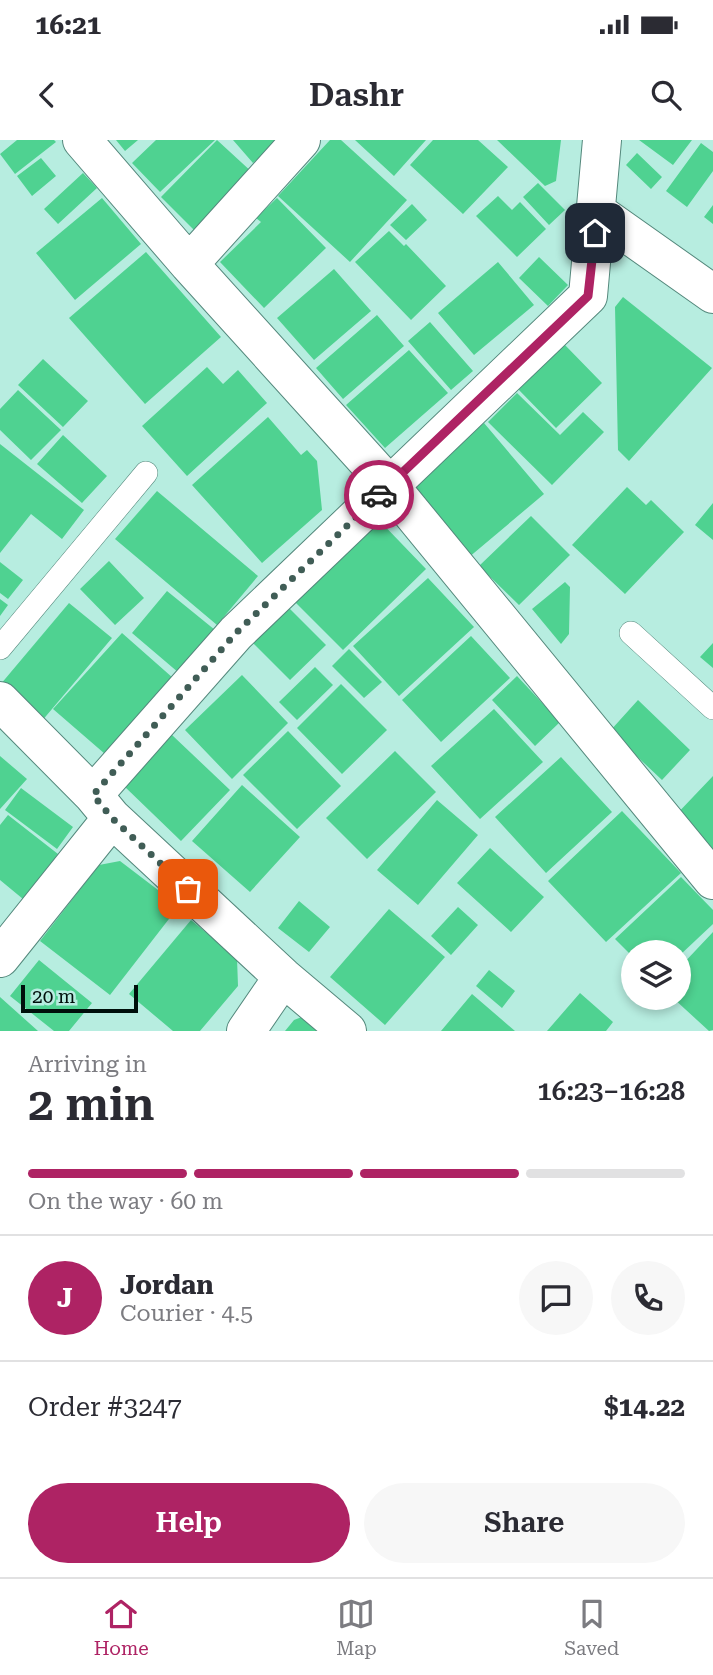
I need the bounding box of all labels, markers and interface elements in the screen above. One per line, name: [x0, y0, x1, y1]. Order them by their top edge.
text: 16:21: [35, 10, 101, 40]
icon: back: [28, 76, 66, 114]
text: Dashr: [309, 76, 404, 114]
icon: search: [647, 76, 685, 114]
pin: [565, 203, 625, 263]
icon: home: [576, 214, 614, 252]
courier: [344, 460, 414, 530]
icon: car: [360, 476, 398, 514]
pin: [158, 859, 218, 919]
icon: bag: [169, 870, 207, 908]
map controls: [621, 940, 691, 1010]
button: layers: [621, 940, 691, 1010]
scale bar: [21, 982, 138, 1014]
text: 20 m: [32, 985, 75, 1008]
text: Arriving in: [28, 1051, 147, 1078]
text: 16:23–16:28: [537, 1076, 685, 1106]
text: 2 min: [28, 1077, 155, 1131]
text: On the way · 60 m: [28, 1188, 223, 1215]
button: chat: [519, 1261, 593, 1335]
button: phone: [611, 1261, 685, 1335]
text: Jordan: [120, 1270, 214, 1300]
text: J: [57, 1283, 73, 1313]
text: Courier · 4.5: [120, 1300, 253, 1327]
text: Order #3247: [28, 1392, 182, 1422]
text: $14.22: [604, 1392, 685, 1422]
button: Help: [28, 1483, 350, 1563]
button: Share: [364, 1483, 685, 1563]
tab: Home: [94, 1595, 149, 1660]
tab: Map: [336, 1595, 377, 1660]
tab: Saved: [564, 1595, 619, 1660]

